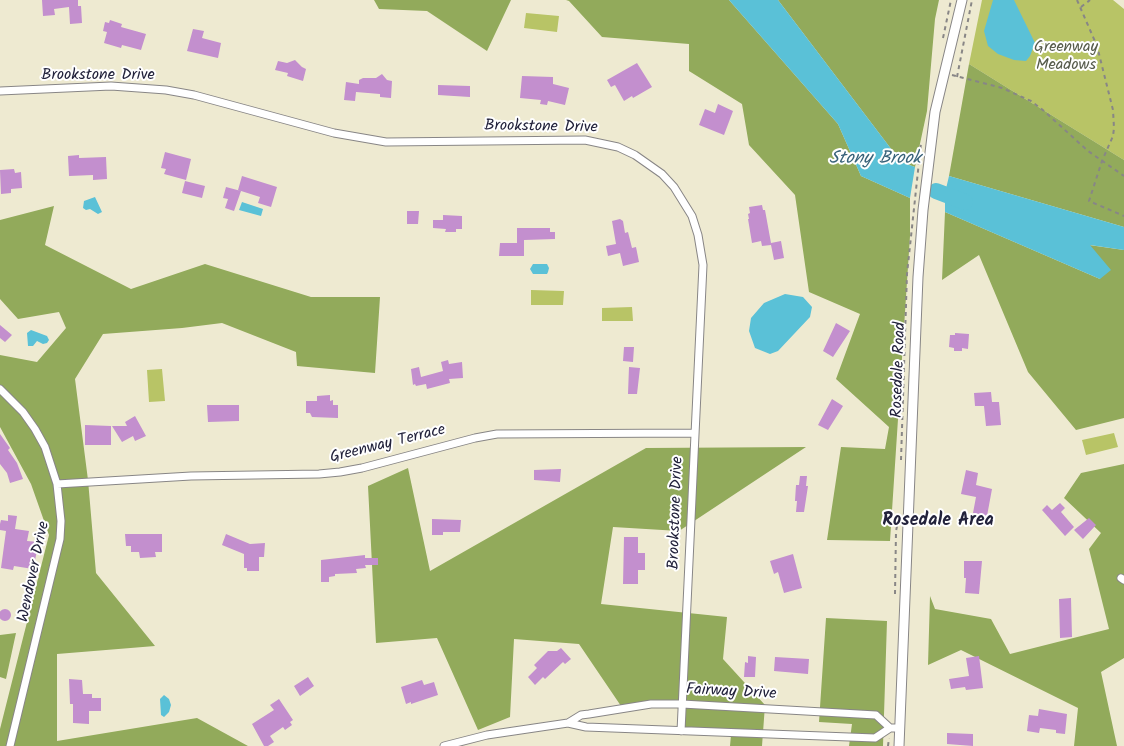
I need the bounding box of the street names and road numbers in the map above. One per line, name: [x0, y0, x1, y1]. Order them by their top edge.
street label: Brookstone Drive: [41, 66, 155, 86]
street label: Brookstone Drive: [484, 117, 598, 139]
street label: Rosedale Road: [889, 322, 911, 418]
street label: Greenway Terrace: [328, 421, 448, 469]
street label: Brookstone Drive: [665, 456, 689, 570]
street label: Wendover Drive: [15, 520, 55, 624]
street label: Fairway Drive: [685, 681, 777, 705]

